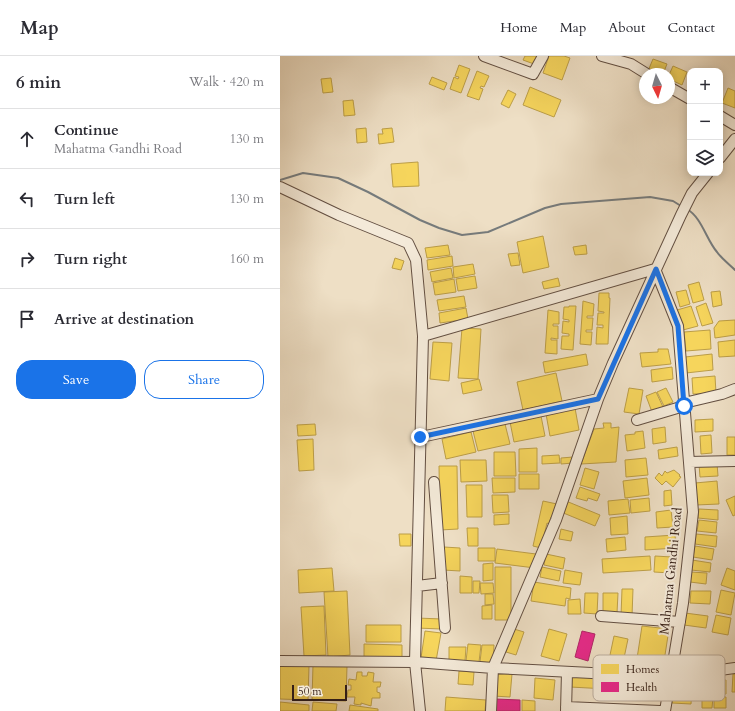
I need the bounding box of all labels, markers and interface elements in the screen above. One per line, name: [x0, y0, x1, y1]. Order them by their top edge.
text: Map: [20, 15, 59, 41]
text: Home: [500, 18, 538, 37]
text: Map: [560, 18, 586, 37]
text: About: [608, 18, 645, 37]
text: Contact: [667, 18, 715, 37]
north arrow: [639, 68, 675, 104]
map controls: [687, 68, 723, 176]
button: +: [687, 68, 723, 104]
text: 6 min: [16, 71, 61, 94]
text: Walk · 420 m: [189, 73, 264, 91]
button: −: [687, 104, 723, 140]
text: Continue: [54, 120, 119, 140]
icon: ahead: [16, 128, 38, 150]
text: 130 m: [230, 130, 264, 148]
text: Mahatma Gandhi Road: [54, 140, 182, 158]
button: layers: [687, 140, 723, 176]
icon: left: [16, 188, 38, 210]
text: Turn left: [54, 189, 115, 209]
text: 130 m: [230, 190, 264, 208]
icon: right: [16, 248, 38, 270]
text: Turn right: [54, 249, 127, 269]
text: 160 m: [230, 250, 264, 268]
icon: arrive: [16, 308, 38, 330]
text: Arrive at destination: [54, 309, 194, 329]
button: Save: [16, 360, 136, 399]
button: Share: [144, 360, 264, 399]
route start: [675, 397, 693, 415]
route end: [411, 428, 429, 446]
street label: Mahatma Gandhi Road: [655, 506, 687, 636]
legend: [593, 655, 725, 701]
text: Homes: [626, 662, 659, 677]
text: Health: [626, 680, 657, 695]
scale bar: [292, 683, 347, 702]
text: 50 m: [298, 684, 322, 699]

